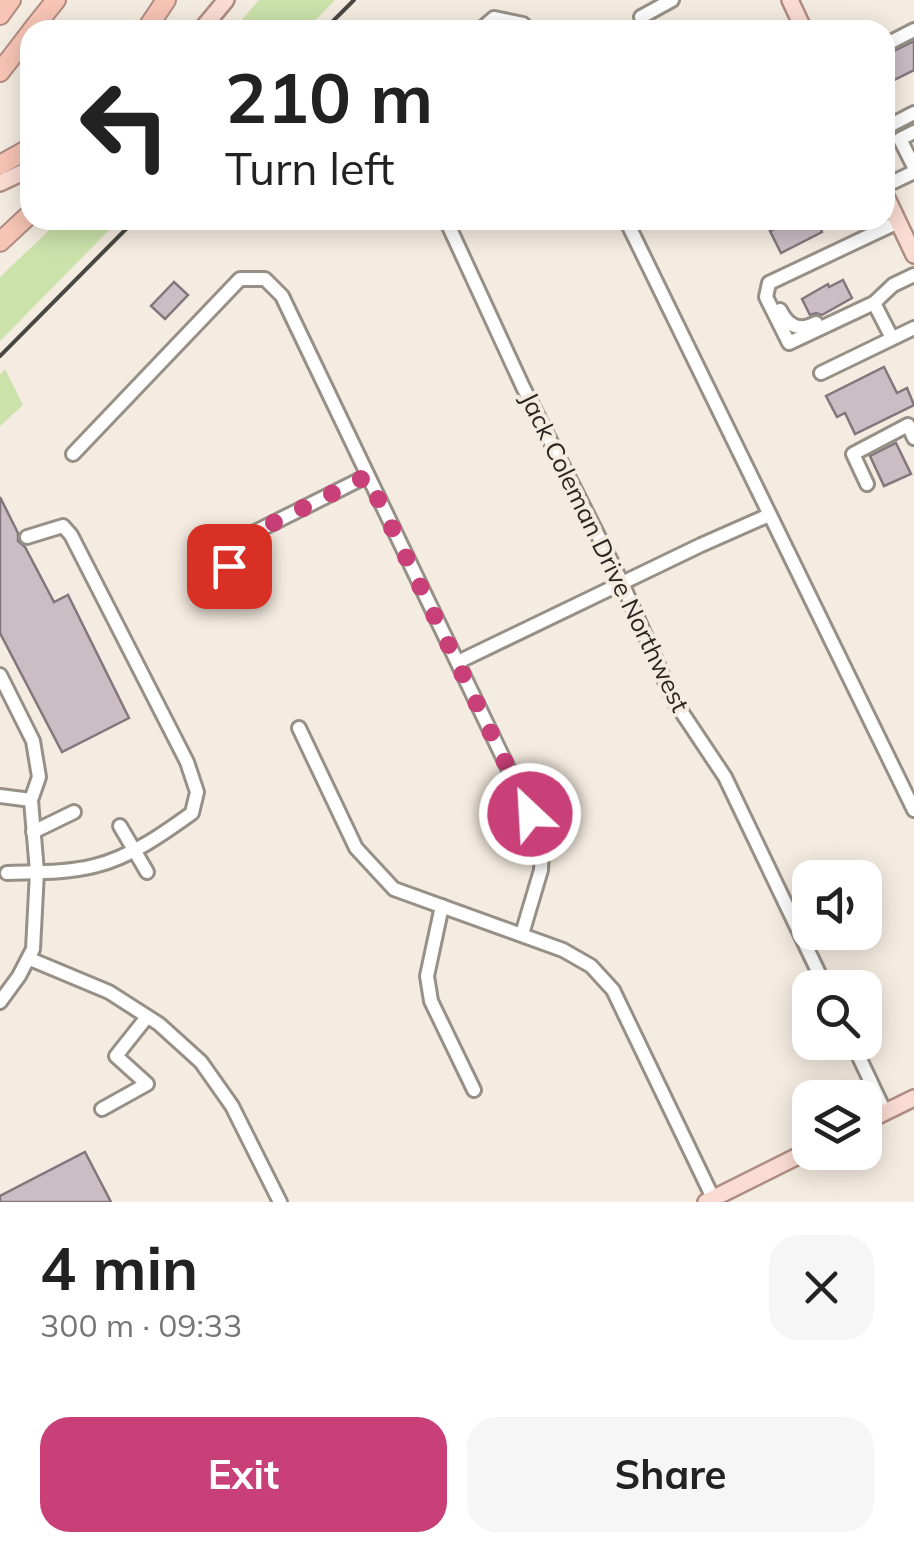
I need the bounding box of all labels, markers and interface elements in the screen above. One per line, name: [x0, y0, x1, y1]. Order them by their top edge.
text: 210 m: [225, 53, 433, 141]
icon: left: [60, 60, 190, 190]
text: Turn left: [225, 140, 394, 196]
street label: Jack Coleman Drive Northwest: [514, 387, 697, 717]
pin: [187, 524, 272, 609]
icon: arrive: [202, 539, 257, 594]
position arrow: [478, 762, 582, 866]
map controls: [792, 860, 882, 1170]
button: sound: [792, 860, 882, 950]
button: search: [792, 970, 882, 1060]
button: layers: [792, 1080, 882, 1170]
text: 4 min: [40, 1230, 198, 1305]
button: close: [769, 1235, 874, 1340]
text: 300 m · 09:33: [40, 1305, 242, 1345]
button: Exit: [40, 1417, 447, 1532]
button: Share: [467, 1417, 874, 1532]

